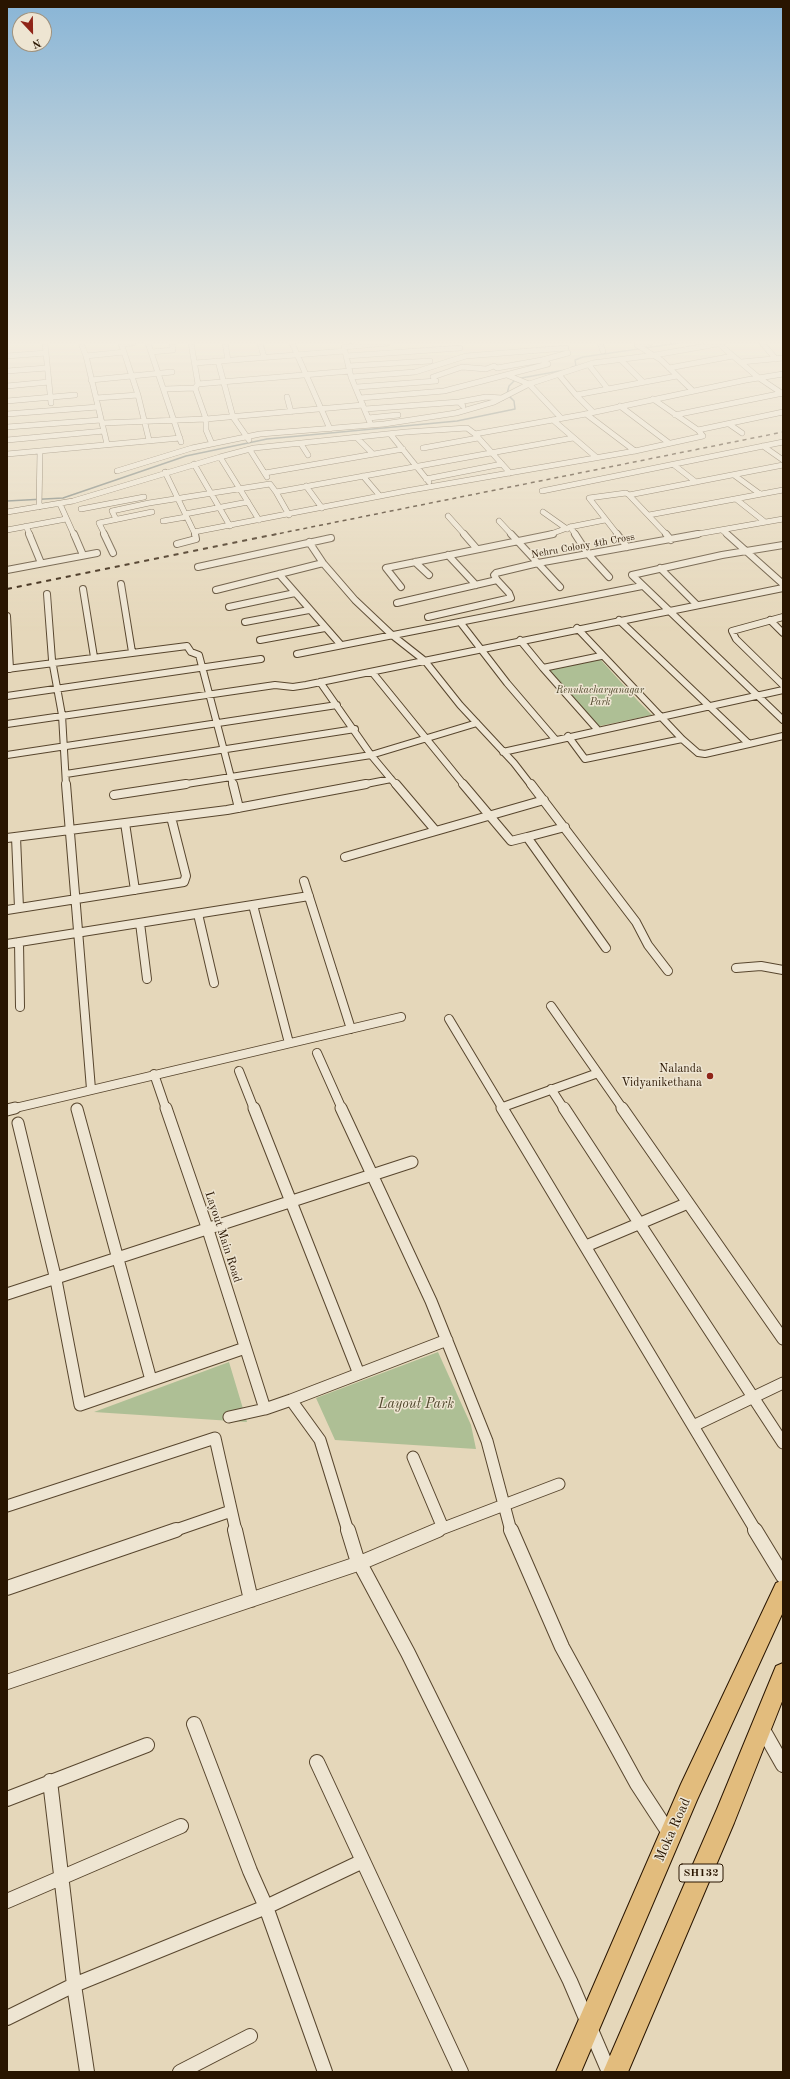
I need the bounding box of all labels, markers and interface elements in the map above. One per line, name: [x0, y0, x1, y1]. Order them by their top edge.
north arrow: [12, 12, 52, 52]
text: N: [30, 36, 42, 49]
street label: Nehru Colony 4th Cross: [530, 531, 636, 561]
park label: Renukacharyanagar Park: [556, 684, 644, 708]
place label: Nalanda Vidyanikethana: [621, 1062, 702, 1090]
marker: Nalanda Vidyanikethana: [705, 1071, 715, 1081]
street label: Layout Main Road: [201, 1189, 245, 1285]
park label: Layout Park: [378, 1396, 454, 1412]
street label: Moka Road: [652, 1796, 694, 1864]
road number: SH132: [679, 1864, 723, 1882]

